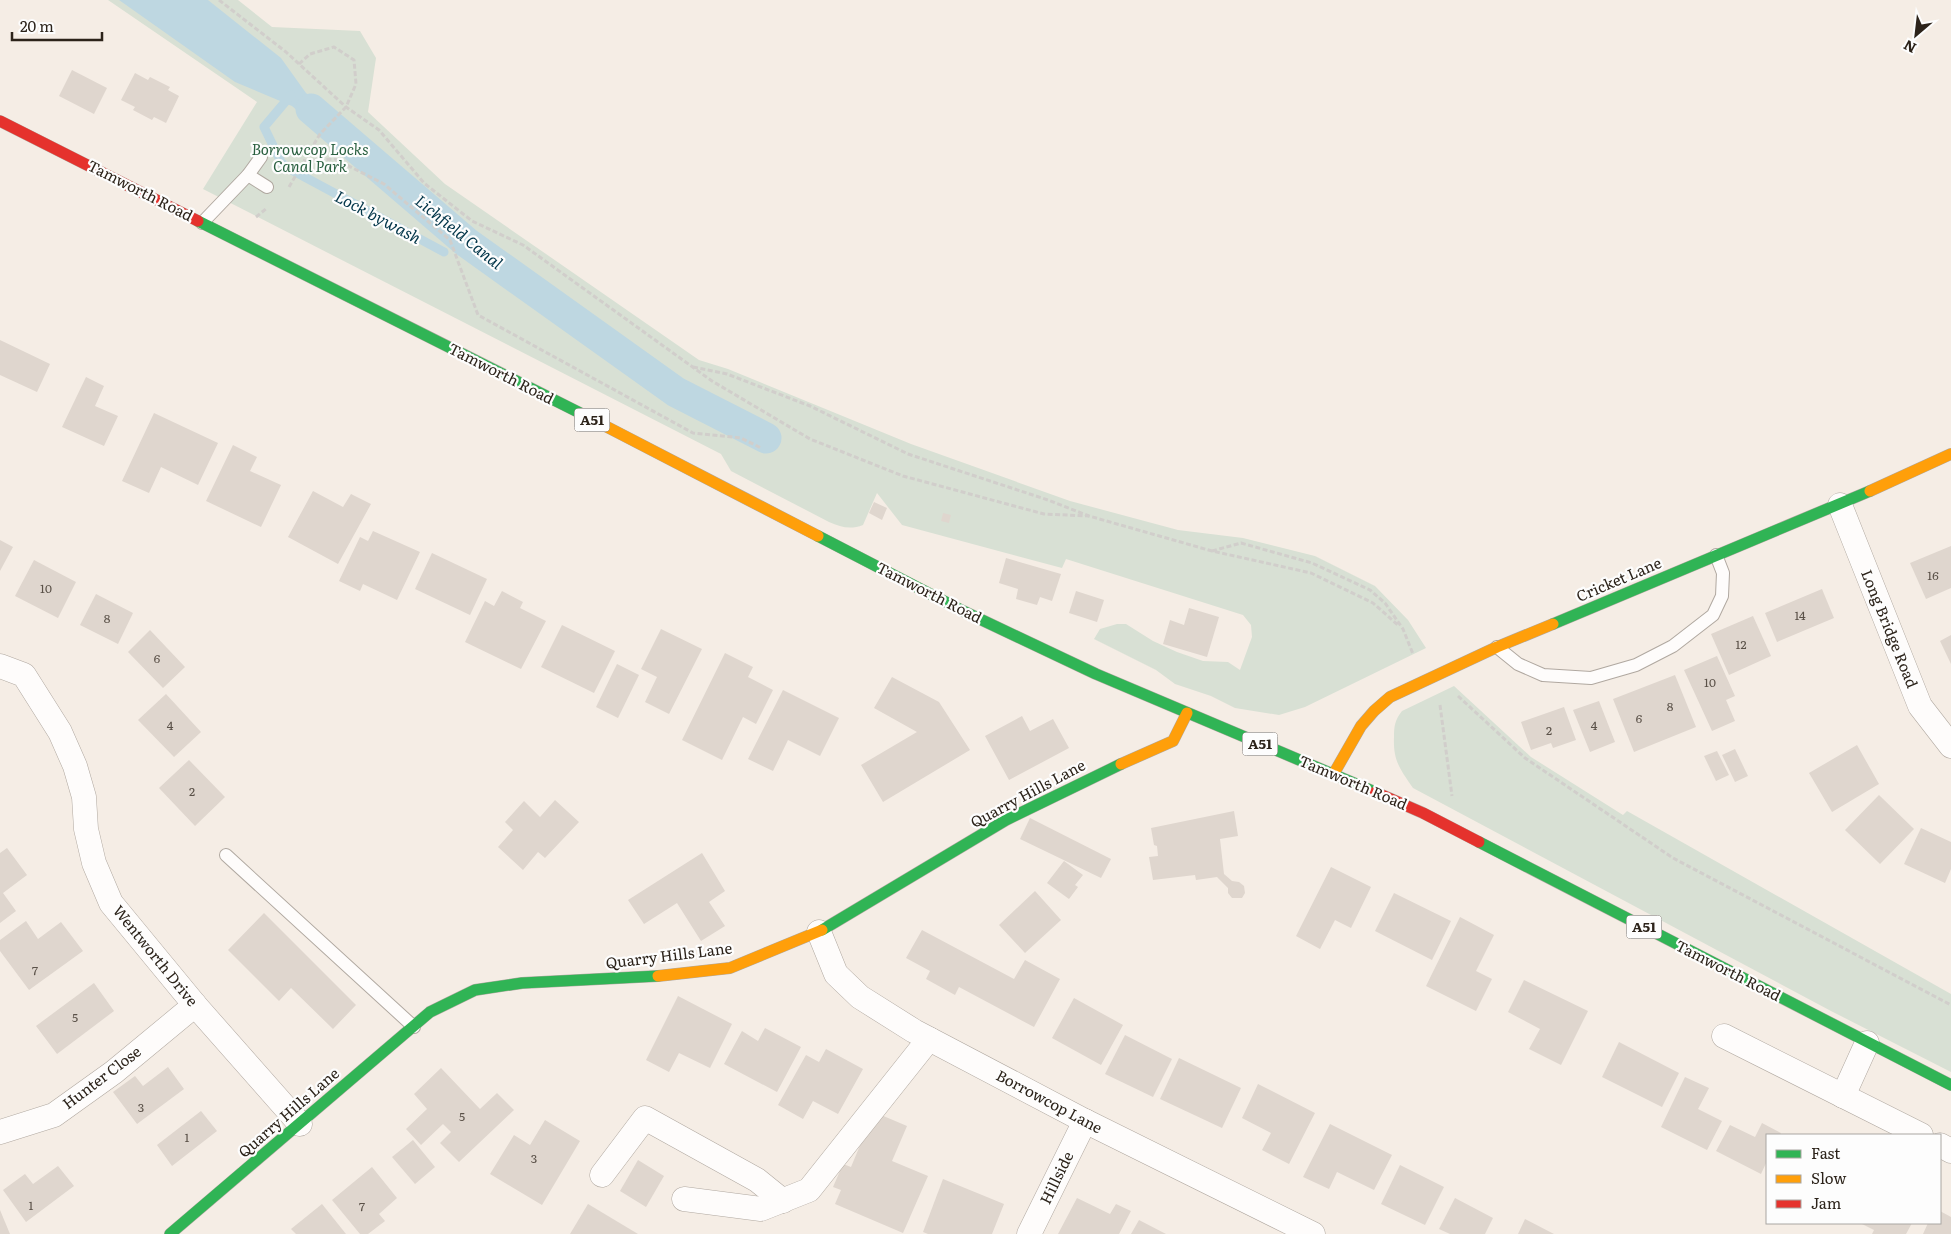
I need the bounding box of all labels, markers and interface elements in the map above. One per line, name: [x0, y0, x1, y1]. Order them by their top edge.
scale bar: [12, 10, 102, 42]
north arrow: [1891, 10, 1941, 60]
text: 20 m: [20, 14, 54, 37]
text: N: [1899, 36, 1919, 59]
park label: Borrowcop Locks Canal Park: [251, 137, 369, 177]
street label: Tamworth Road: [84, 153, 197, 226]
water label: Lock bywash: [331, 183, 426, 249]
water label: Lichfield Canal: [411, 188, 509, 274]
street label: Tamworth Road: [445, 336, 558, 409]
road number: A51: [574, 408, 610, 432]
street label: Cricket Lane: [1572, 550, 1665, 607]
street label: Tamworth Road: [873, 555, 986, 628]
street label: Long Bridge Road: [1856, 566, 1925, 691]
house number: 16: [1927, 566, 1939, 584]
house number: 10: [40, 579, 52, 597]
house number: 14: [1794, 606, 1806, 624]
house number: 8: [104, 609, 111, 627]
house number: 12: [1736, 635, 1746, 653]
house number: 6: [154, 649, 161, 667]
house number: 10: [1704, 673, 1716, 691]
house number: 8: [1667, 697, 1674, 715]
house number: 6: [1636, 709, 1643, 727]
house number: 4: [167, 716, 174, 734]
house number: 4: [1591, 716, 1598, 734]
house number: 2: [1546, 721, 1552, 739]
road number: A51: [1242, 732, 1278, 756]
street label: Tamworth Road: [1296, 748, 1411, 815]
street label: Quarry Hills Lane: [966, 753, 1089, 833]
house number: 2: [189, 782, 195, 800]
street label: Wentworth Drive: [108, 899, 204, 1011]
road number: A51: [1626, 916, 1662, 939]
street label: Tamworth Road: [1672, 933, 1785, 1006]
street label: Quarry Hills Lane: [604, 935, 734, 974]
house number: 7: [32, 961, 38, 979]
house number: 5: [72, 1008, 78, 1026]
street label: Hunter Close: [57, 1039, 145, 1114]
street label: Quarry Hills Lane: [232, 1061, 344, 1162]
street label: Borrowcop Lane: [993, 1063, 1107, 1138]
house number: 3: [138, 1098, 144, 1116]
house number: 5: [459, 1107, 465, 1125]
house number: 1: [185, 1128, 190, 1146]
legend: [1766, 1134, 1941, 1224]
text: Fast: [1811, 1141, 1840, 1164]
street label: Hillside: [1033, 1147, 1078, 1208]
house number: 3: [531, 1149, 537, 1167]
text: Slow: [1811, 1166, 1846, 1189]
text: Jam: [1811, 1191, 1842, 1214]
house number: 1: [29, 1196, 34, 1214]
house number: 7: [359, 1197, 365, 1215]

